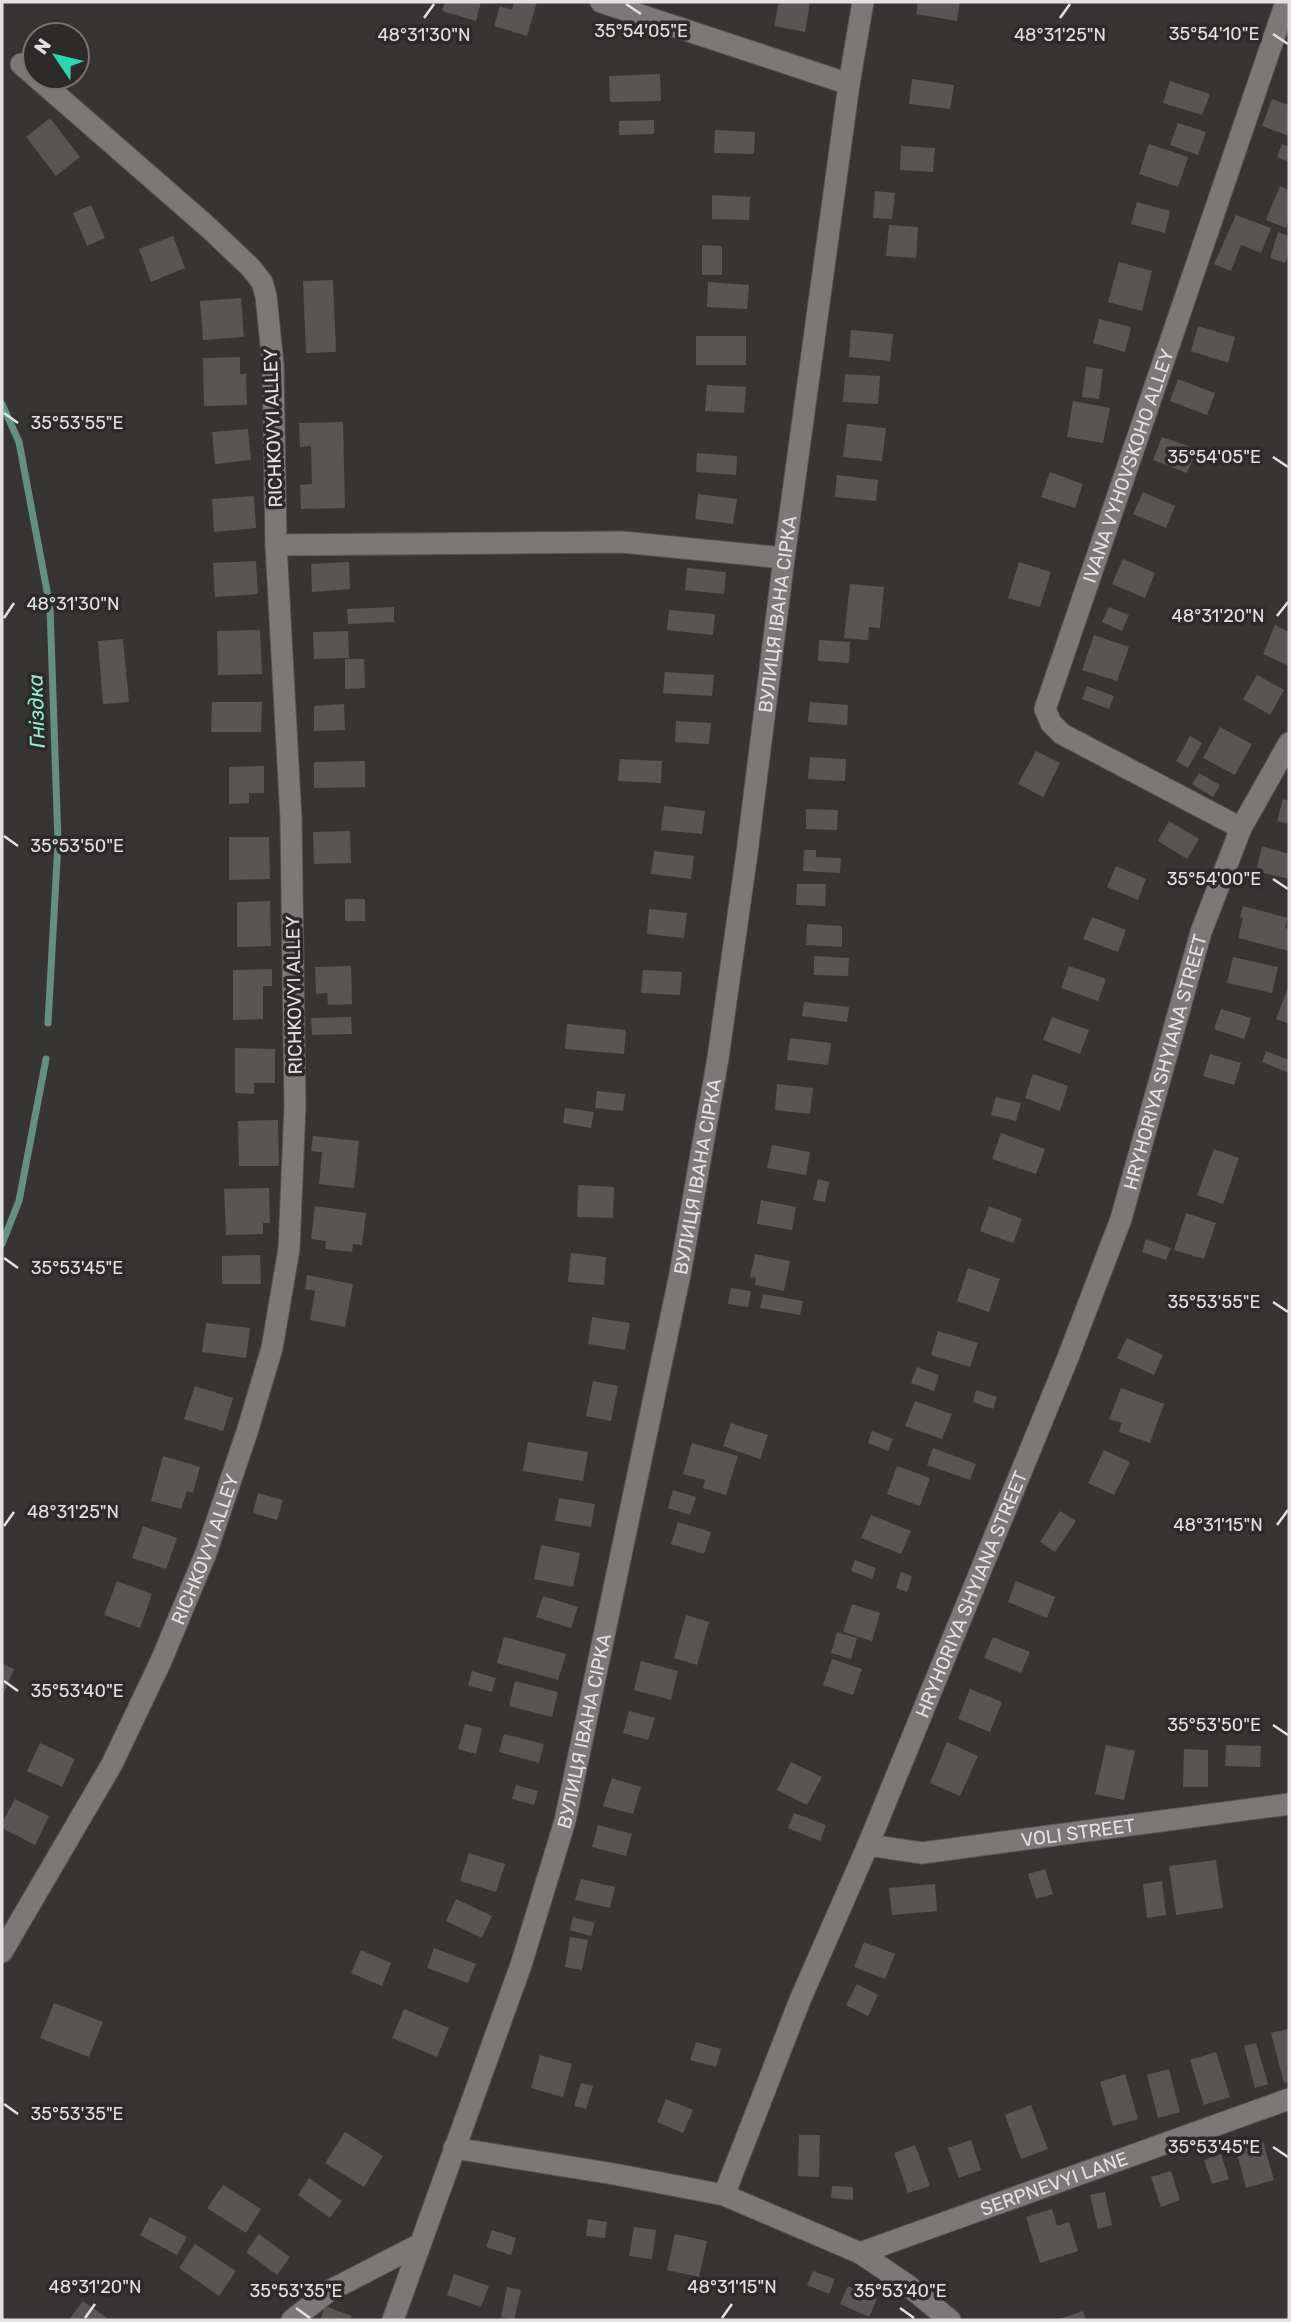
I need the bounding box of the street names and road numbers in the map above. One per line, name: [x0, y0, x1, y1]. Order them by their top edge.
street label: IVANA VYHOVSKOHO ALLEY: [1077, 346, 1178, 586]
street label: RICHKOVYI ALLEY: [259, 348, 287, 508]
street label: ВУЛИЦЯ ІВАНА СІРКА: [753, 514, 801, 714]
street label: RICHKOVYI ALLEY: [281, 915, 307, 1075]
street label: HRYHORIYA SHYIANA STREET: [1118, 931, 1211, 1193]
street label: ВУЛИЦЯ ІВАНА СІРКА: [669, 1076, 726, 1276]
street label: HRYHORIYA SHYIANA STREET: [910, 1467, 1032, 1721]
street label: RICHKOVYI ALLEY: [166, 1471, 243, 1628]
street label: ВУЛИЦЯ ІВАНА СІРКА: [552, 1631, 616, 1831]
street label: VOLI STREET: [1020, 1813, 1136, 1851]
street label: SERPNEVYI LANE: [977, 2146, 1131, 2220]

